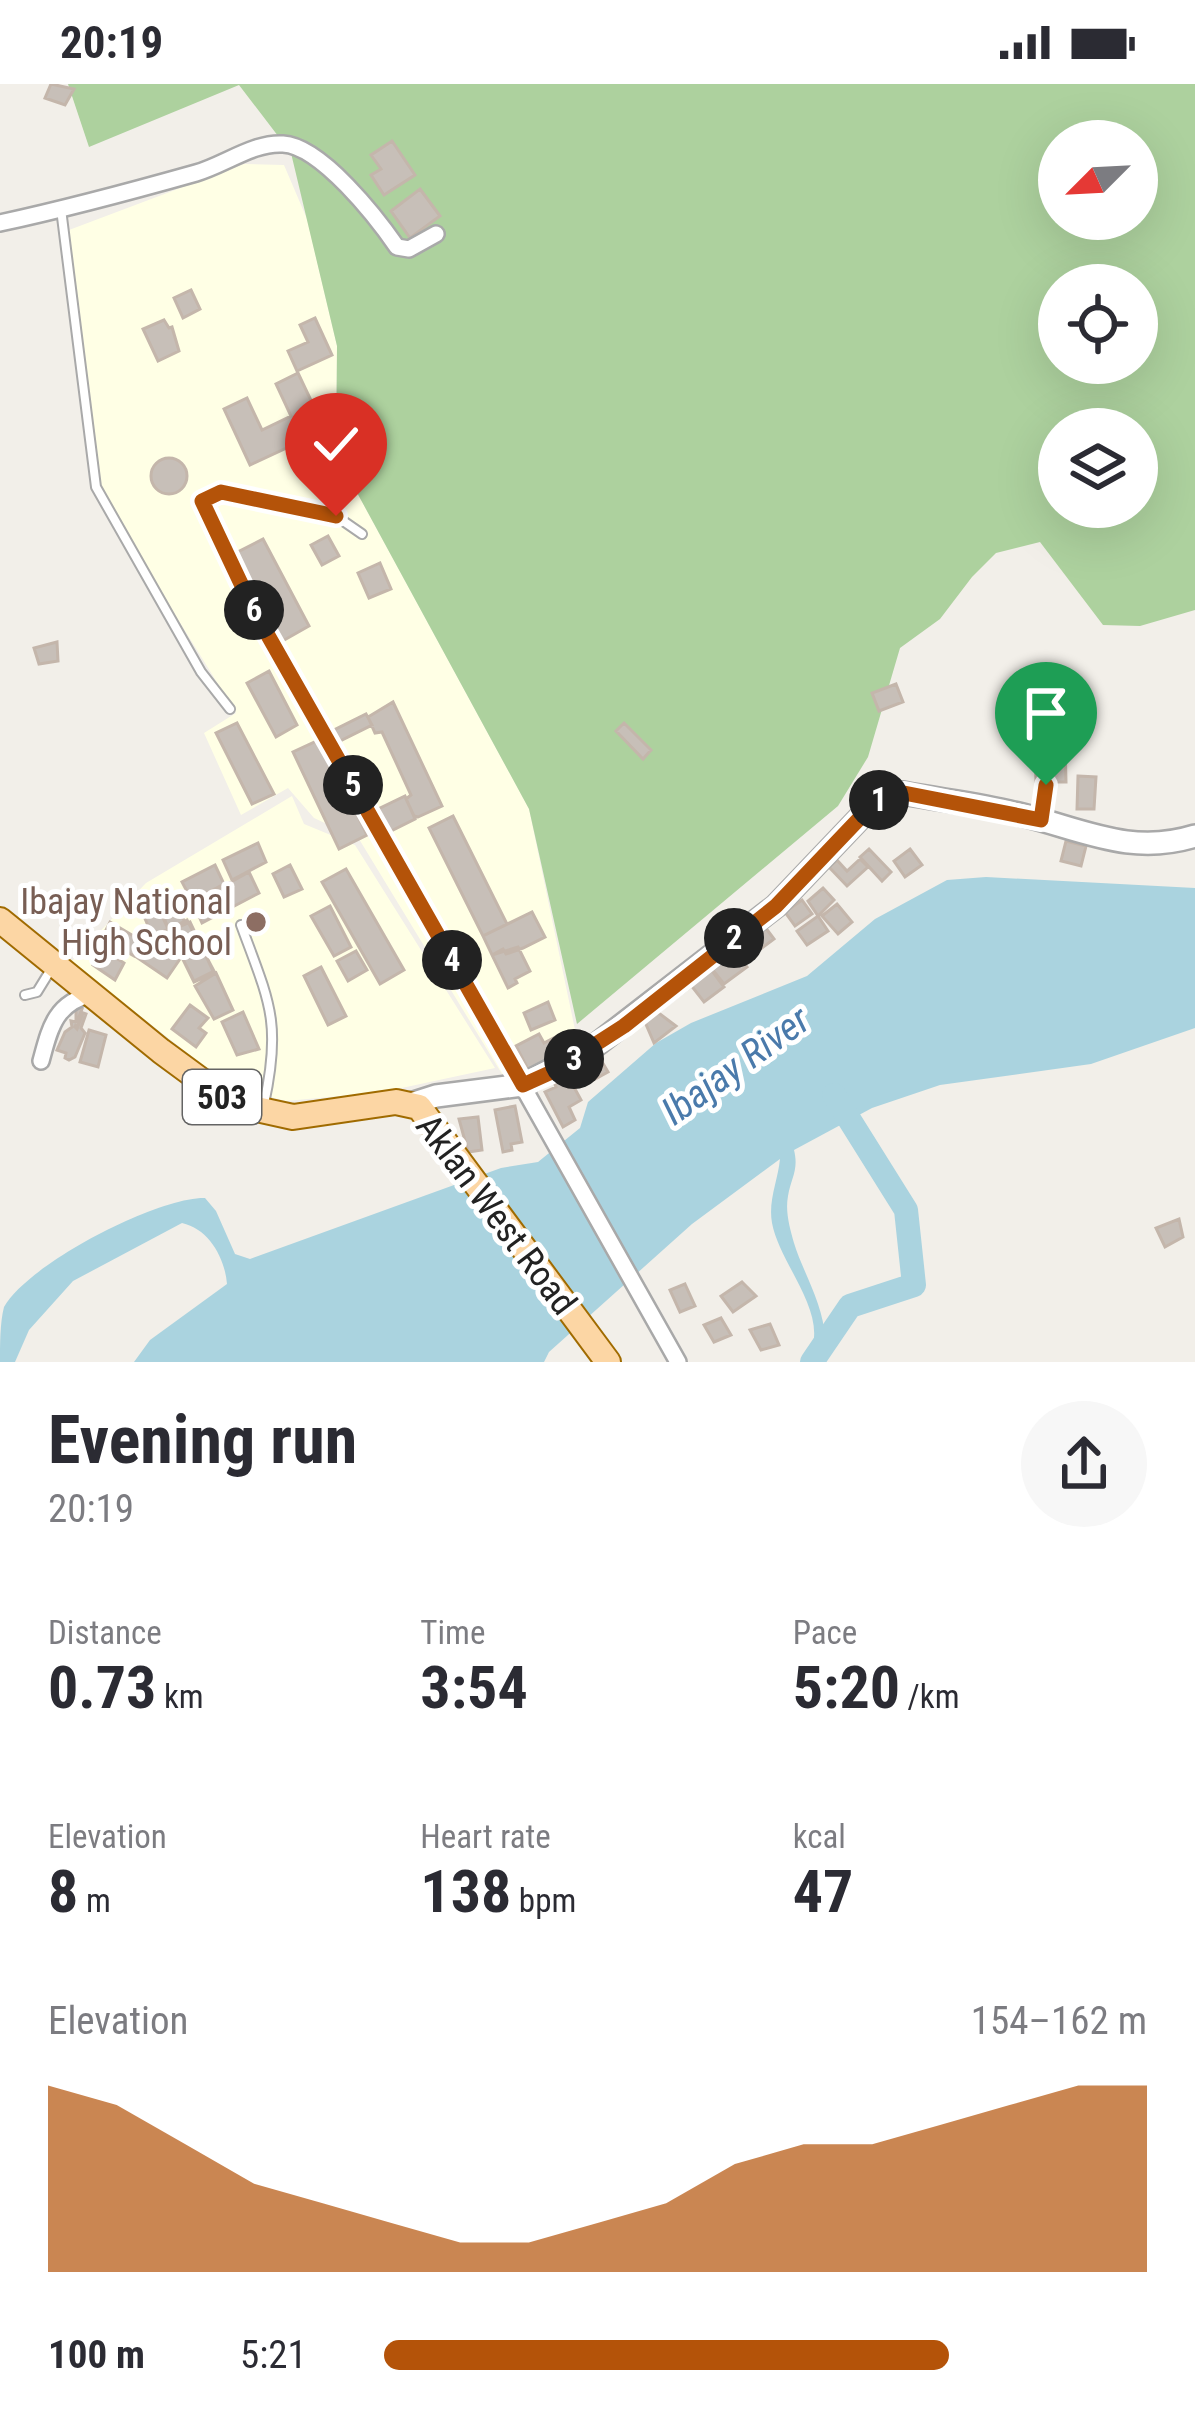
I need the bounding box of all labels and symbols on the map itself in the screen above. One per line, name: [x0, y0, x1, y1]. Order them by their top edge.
north arrow: [1038, 120, 1158, 240]
pin: [285, 393, 387, 516]
pin: 6: [224, 580, 284, 640]
pin: [995, 662, 1097, 785]
pin: 5: [323, 755, 383, 815]
pin: 1: [849, 770, 909, 830]
place label: Ibajay National High School: [20, 881, 232, 964]
pin: 2: [704, 908, 764, 968]
marker: Ibajay National High School: [243, 909, 269, 935]
pin: 4: [422, 930, 482, 990]
water label: Ibajay River: [653, 996, 820, 1135]
pin: 3: [544, 1029, 604, 1089]
road number: 503: [183, 1070, 261, 1124]
street label: Aklan West Road: [407, 1106, 585, 1323]

